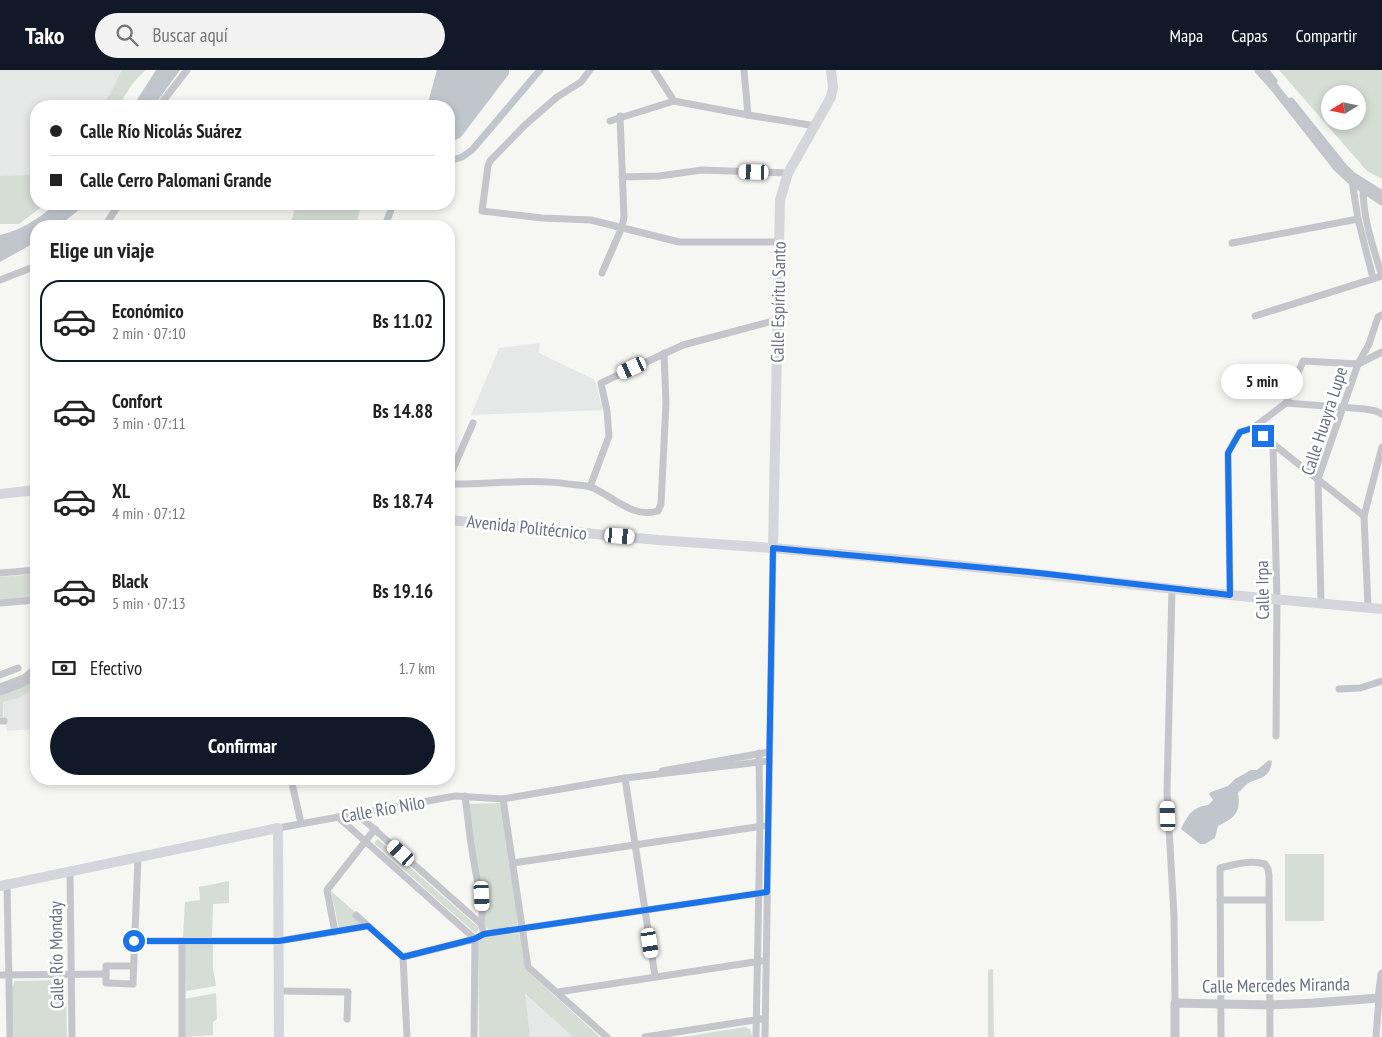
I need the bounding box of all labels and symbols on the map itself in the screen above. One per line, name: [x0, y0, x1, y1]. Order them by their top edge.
north arrow: [1321, 85, 1366, 130]
car: [738, 164, 769, 180]
street label: Calle Espíritu Santo: [765, 241, 791, 363]
car: [615, 355, 648, 381]
callout: 5 min: [1222, 364, 1304, 398]
street label: Calle Huayra Lupe: [1296, 364, 1352, 478]
route end: [1252, 425, 1274, 447]
street label: Avenida Politécnico: [466, 509, 588, 545]
car: [604, 527, 635, 545]
street label: Calle Irpa: [1250, 560, 1274, 620]
street label: Calle Río Nilo: [339, 790, 427, 828]
car: [1159, 801, 1176, 831]
car: [384, 837, 417, 869]
car: [473, 881, 490, 911]
street label: Calle Río Monday: [44, 901, 68, 1009]
car: [640, 927, 659, 959]
route start: [123, 930, 145, 952]
street label: Calle Mercedes Miranda: [1202, 972, 1350, 998]

